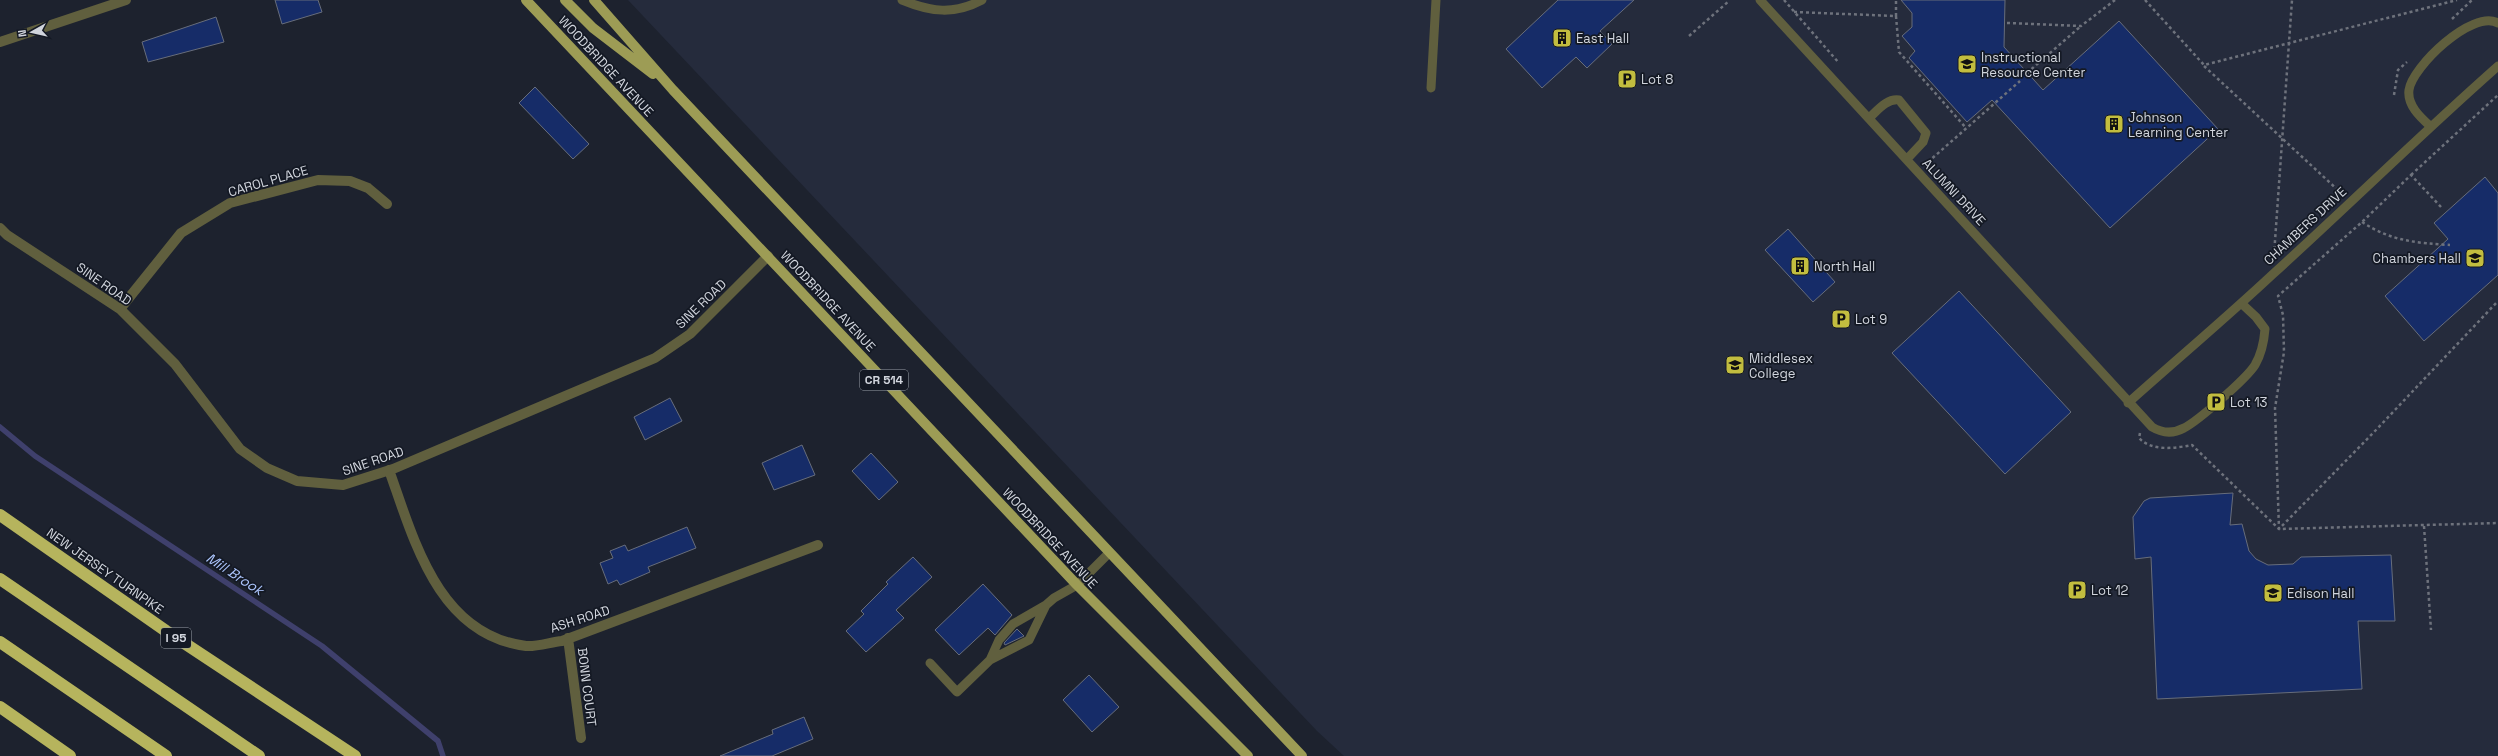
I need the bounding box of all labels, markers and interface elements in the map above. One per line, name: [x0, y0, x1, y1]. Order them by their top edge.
north arrow: [12, 12, 52, 52]
street label: WOODBRIDGE AVENUE: [555, 12, 657, 120]
building icon: East Hall: [1551, 27, 1573, 49]
text: N: [15, 29, 30, 38]
place label: East Hall: [1576, 30, 1629, 47]
place label: Instructional Resource Center: [1981, 49, 2085, 81]
school or university icon: Instructional Resource Center: [1956, 53, 1978, 75]
parking icon: Lot 8: [1616, 68, 1638, 90]
place label: Lot 8: [1641, 71, 1673, 88]
place label: Johnson Learning Center: [2128, 109, 2228, 141]
building icon: Johnson Learning Center: [2103, 113, 2125, 135]
street label: ALUMNI DRIVE: [1919, 155, 1989, 229]
street label: CAROL PLACE: [226, 162, 310, 200]
street label: CHAMBERS DRIVE: [2260, 183, 2350, 269]
street label: WOODBRIDGE AVENUE: [777, 247, 879, 355]
school or university icon: Chambers Hall: [2464, 247, 2486, 269]
place label: Chambers Hall: [2373, 250, 2461, 267]
building icon: North Hall: [1789, 255, 1811, 277]
place label: North Hall: [1814, 258, 1875, 275]
street label: SINE ROAD: [73, 259, 135, 309]
street label: SINE ROAD: [672, 276, 730, 332]
parking icon: Lot 9: [1830, 308, 1852, 330]
place label: Lot 9: [1855, 311, 1887, 328]
place label: Middlesex College: [1749, 350, 1813, 382]
school or university icon: Middlesex College: [1724, 354, 1746, 376]
road number: CR 514: [860, 370, 908, 390]
parking icon: Lot 13: [2205, 391, 2227, 413]
place label: Lot 13: [2230, 394, 2268, 411]
street label: SINE ROAD: [340, 443, 406, 479]
street label: WOODBRIDGE AVENUE: [999, 484, 1101, 592]
street label: NEW JERSEY TURNPIKE: [43, 524, 167, 618]
water label: Mill Brook: [203, 549, 268, 600]
parking icon: Lot 12: [2066, 579, 2088, 601]
place label: Lot 12: [2091, 582, 2129, 599]
school or university icon: Edison Hall: [2262, 582, 2284, 604]
place label: Edison Hall: [2287, 585, 2354, 602]
street label: ASH ROAD: [548, 601, 612, 637]
road number: I 95: [161, 628, 191, 648]
street label: BONN COURT: [574, 647, 600, 728]

